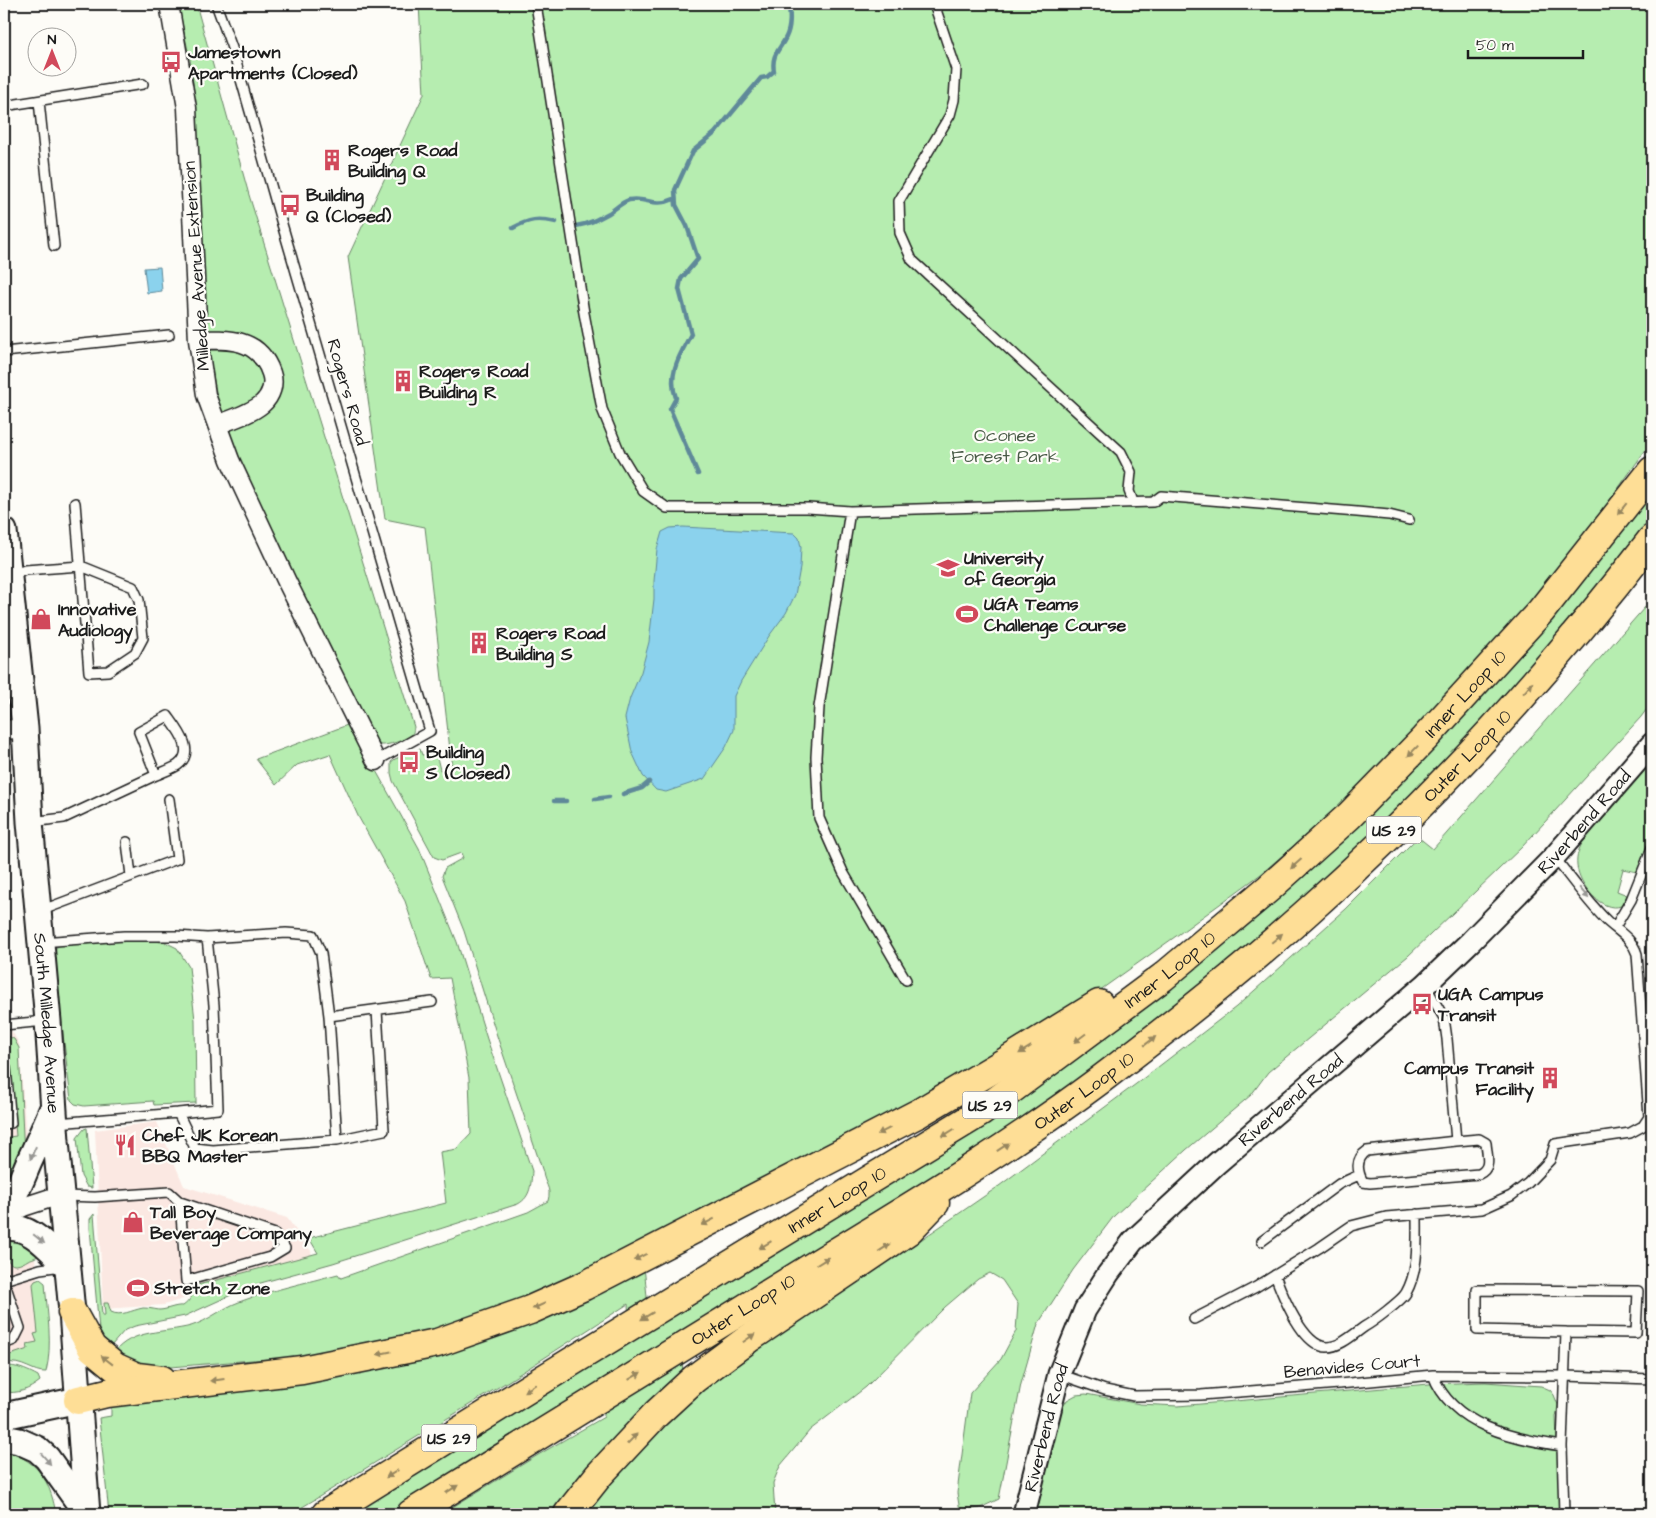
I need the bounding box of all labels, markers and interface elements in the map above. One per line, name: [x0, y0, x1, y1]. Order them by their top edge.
north arrow: [28, 28, 78, 78]
scale bar: [1468, 28, 1584, 60]
text: N: [48, 30, 57, 50]
text: 50 m: [1476, 35, 1514, 56]
place label: Jamestown Apartments (Closed): [187, 40, 358, 86]
bus stop icon: Jamestown Apartments (Closed): [158, 49, 184, 75]
place label: Rogers Road Building Q: [348, 138, 458, 185]
building icon: Rogers Road Building Q: [319, 147, 345, 173]
street label: Milledge Avenue Extension: [177, 160, 217, 372]
place label: Building Q (Closed): [306, 183, 392, 229]
bus stop icon: Building Q (Closed): [277, 192, 303, 218]
street label: Rogers Road: [319, 336, 375, 448]
place label: Rogers Road Building R: [419, 359, 529, 406]
building icon: Rogers Road Building R: [390, 368, 416, 394]
park label: Oconee Forest Park: [951, 423, 1059, 469]
one-way arrow: [1617, 502, 1628, 515]
place label: University of Georgia: [964, 546, 1056, 593]
school or university icon: University of Georgia: [935, 555, 961, 581]
place label: UGA Teams Challenge Course: [984, 592, 1126, 639]
place label: Innovative Audiology: [58, 597, 137, 644]
sports icon: UGA Teams Challenge Course: [954, 601, 980, 627]
shop icon: Innovative Audiology: [28, 606, 54, 632]
place label: Rogers Road Building S: [496, 621, 606, 668]
building icon: Rogers Road Building S: [466, 630, 492, 656]
street label: Inner Loop 10: [1419, 645, 1513, 744]
one-way arrow: [1523, 682, 1534, 695]
street label: Outer Loop 10: [1418, 704, 1518, 808]
place label: Building S (Closed): [425, 740, 511, 786]
one-way arrow: [1407, 745, 1419, 757]
bus stop icon: Building S (Closed): [396, 749, 422, 775]
street label: Riverbend Road: [1532, 765, 1637, 880]
road number: US 29: [1366, 816, 1422, 844]
one-way arrow: [1291, 858, 1303, 870]
one-way arrow: [1578, 886, 1589, 899]
street label: Inner Loop 10: [1119, 926, 1222, 1015]
street label: South Milledge Avenue: [27, 932, 66, 1115]
one-way arrow: [1270, 933, 1283, 944]
place label: UGA Campus Transit: [1437, 982, 1543, 1028]
bus stop icon: UGA Campus Transit: [1409, 991, 1435, 1017]
one-way arrow: [1073, 1033, 1087, 1043]
one-way arrow: [1143, 1035, 1156, 1046]
one-way arrow: [1018, 1046, 1031, 1055]
street label: Outer Loop 10: [1029, 1046, 1140, 1137]
street label: Riverbend Road: [1233, 1048, 1349, 1153]
place label: Campus Transit Facility: [1404, 1056, 1535, 1103]
building icon: Campus Transit Facility: [1537, 1065, 1563, 1091]
road number: US 29: [962, 1092, 1018, 1118]
place label: Chef JK Korean BBQ Master: [142, 1123, 278, 1169]
one-way arrow: [876, 1127, 891, 1135]
one-way arrow: [942, 1128, 955, 1137]
restaurant icon: Chef JK Korean BBQ Master: [112, 1132, 138, 1158]
one-way arrow: [996, 1142, 1009, 1152]
one-way arrow: [29, 1145, 38, 1160]
street label: Inner Loop 10: [783, 1161, 891, 1240]
place label: Tall Boy Beverage Company: [149, 1200, 312, 1247]
shop icon: Tall Boy Beverage Company: [120, 1209, 146, 1235]
one-way arrow: [701, 1218, 715, 1226]
one-way arrow: [32, 1234, 45, 1245]
one-way arrow: [758, 1240, 772, 1249]
one-way arrow: [877, 1243, 891, 1252]
one-way arrow: [633, 1253, 647, 1261]
one-way arrow: [816, 1256, 830, 1265]
street label: Outer Loop 10: [686, 1268, 801, 1352]
sports icon: Stretch Zone: [125, 1275, 151, 1301]
place label: Stretch Zone: [153, 1276, 271, 1301]
one-way arrow: [532, 1302, 546, 1310]
one-way arrow: [641, 1312, 654, 1321]
one-way arrow: [742, 1333, 756, 1343]
street label: Benavides Court: [1283, 1348, 1422, 1385]
one-way arrow: [376, 1350, 392, 1358]
one-way arrow: [101, 1355, 114, 1366]
street label: Riverbend Road: [1018, 1360, 1075, 1494]
one-way arrow: [629, 1372, 642, 1381]
one-way arrow: [208, 1376, 224, 1384]
one-way arrow: [523, 1384, 536, 1393]
road number: US 29: [422, 1425, 476, 1452]
one-way arrow: [626, 1434, 638, 1446]
one-way arrow: [40, 1452, 52, 1464]
one-way arrow: [385, 1469, 398, 1478]
one-way arrow: [446, 1484, 459, 1493]

